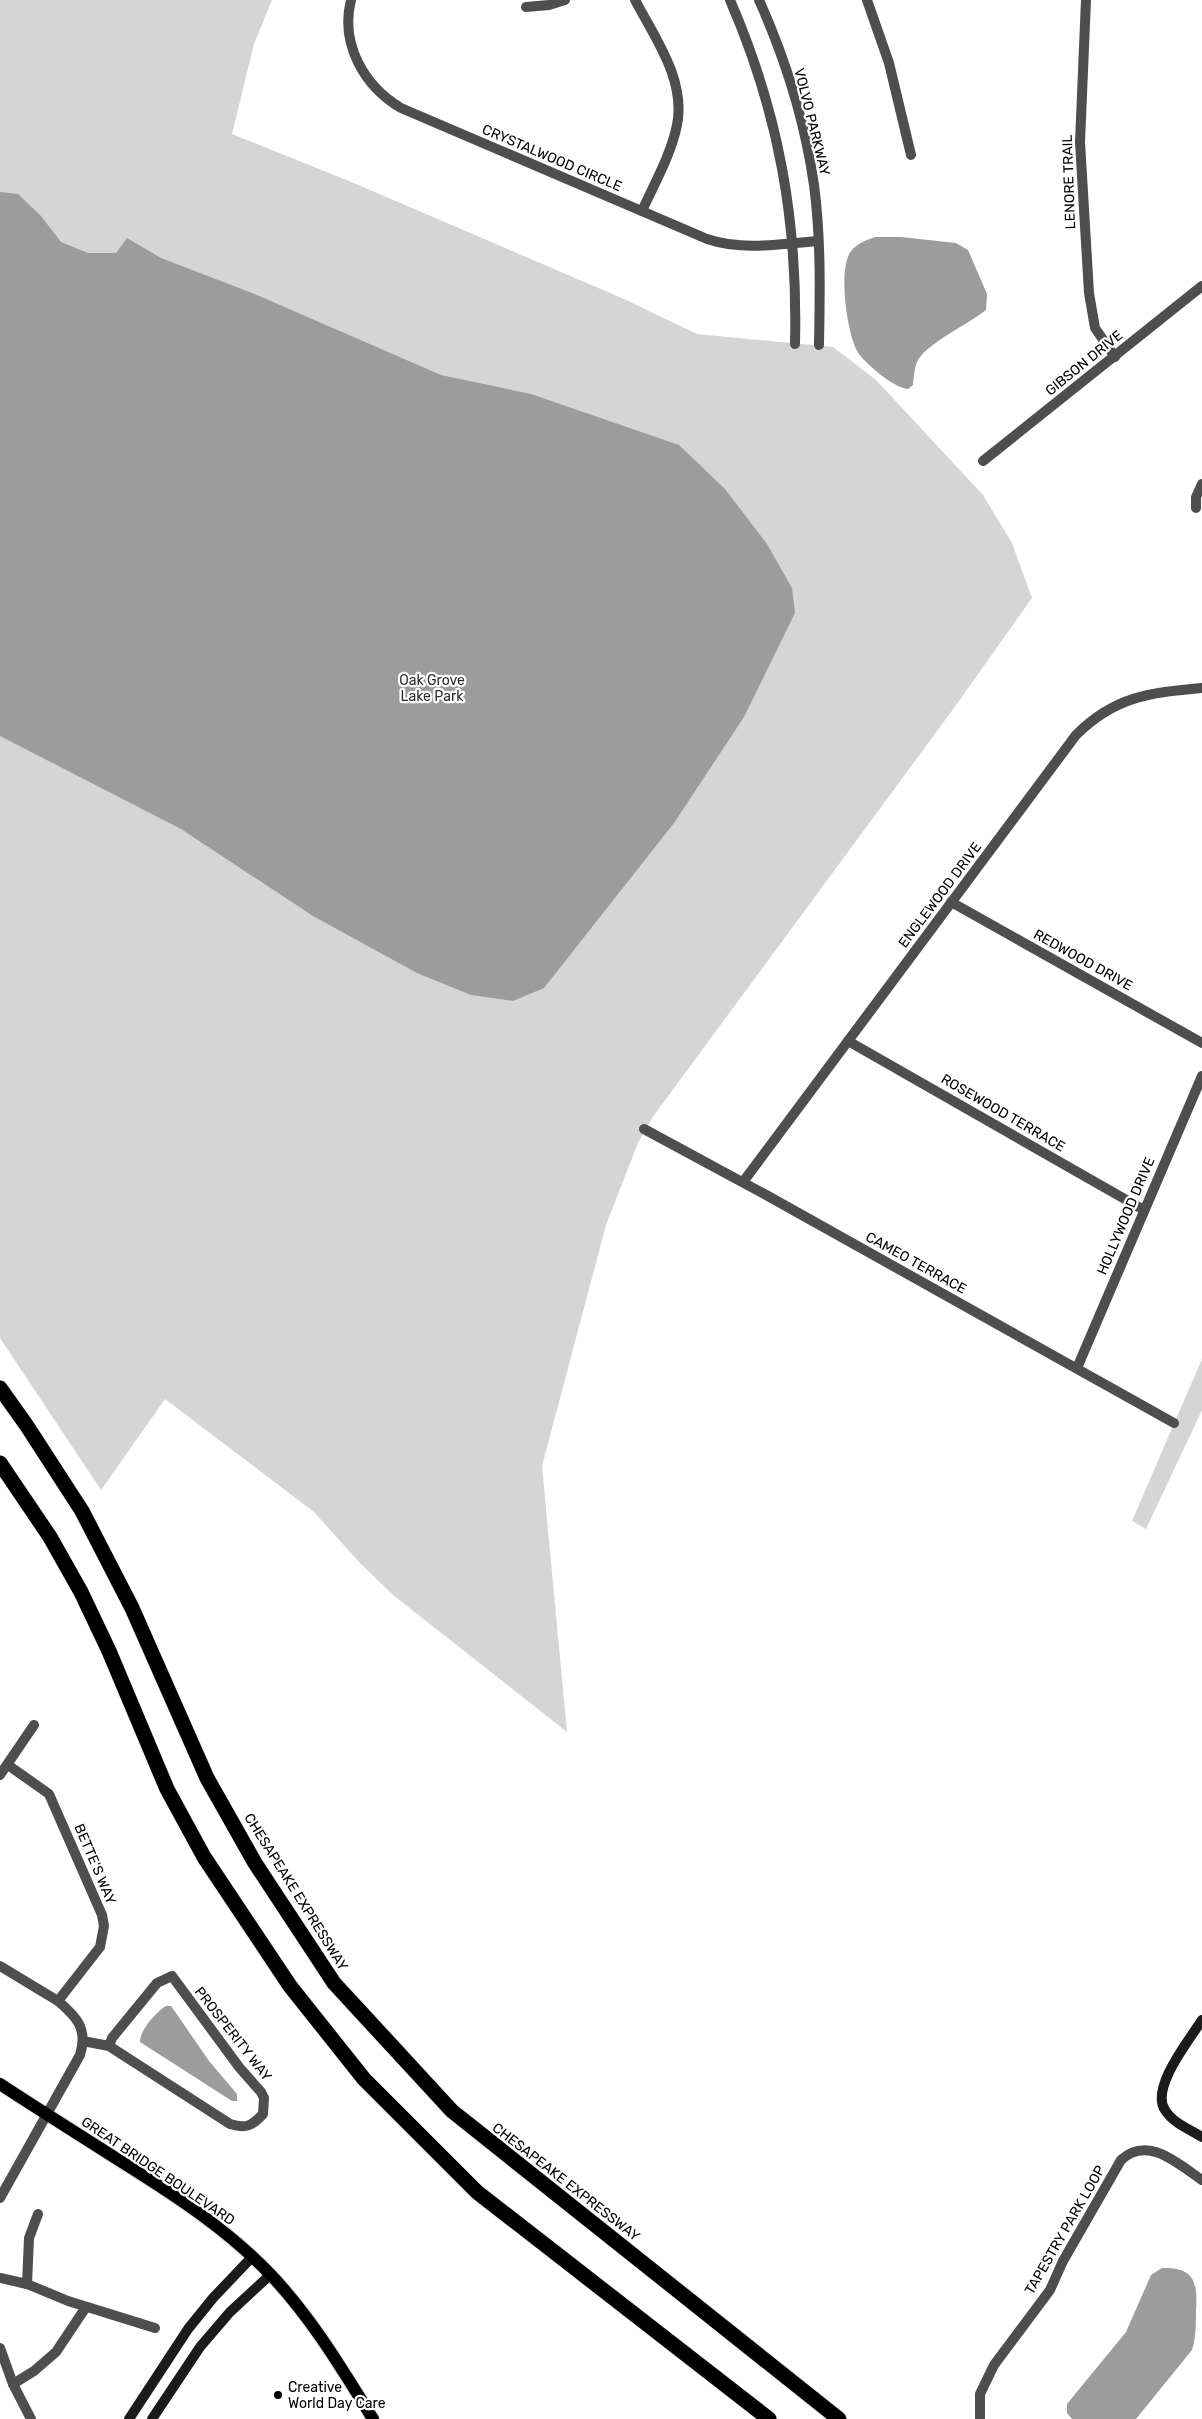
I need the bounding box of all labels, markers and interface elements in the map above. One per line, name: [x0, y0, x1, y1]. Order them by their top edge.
street label: VOLVO PARKWAY: [790, 66, 834, 178]
street label: CRYSTALWOOD CIRCLE: [479, 121, 625, 195]
street label: LENORE TRAIL: [1059, 134, 1079, 230]
street label: GIBSON DRIVE: [1042, 327, 1126, 399]
park label: Oak Grove Lake Park: [399, 672, 465, 705]
street label: ENGLEWOOD DRIVE: [895, 839, 985, 951]
street label: REDWOOD DRIVE: [1031, 926, 1135, 994]
street label: ROSEWOOD TERRACE: [938, 1071, 1068, 1155]
street label: HOLLYWOOD DRIVE: [1094, 1155, 1158, 1277]
street label: CAMEO TERRACE: [863, 1228, 969, 1298]
street label: CHESAPEAKE EXPRESSWAY: [240, 1810, 352, 1974]
street label: BETTE'S WAY: [70, 1821, 120, 1907]
street label: PROSPERITY WAY: [191, 1983, 275, 2085]
street label: GREAT BRIDGE BOULEVARD: [78, 2113, 238, 2229]
street label: CHESAPEAKE EXPRESSWAY: [489, 2119, 643, 2245]
street label: TAPESTRY PARK LOOP: [1021, 2163, 1109, 2297]
place label: Creative World Day Care: [288, 2379, 386, 2412]
marker: Creative World Day Care: [272, 2389, 284, 2401]

